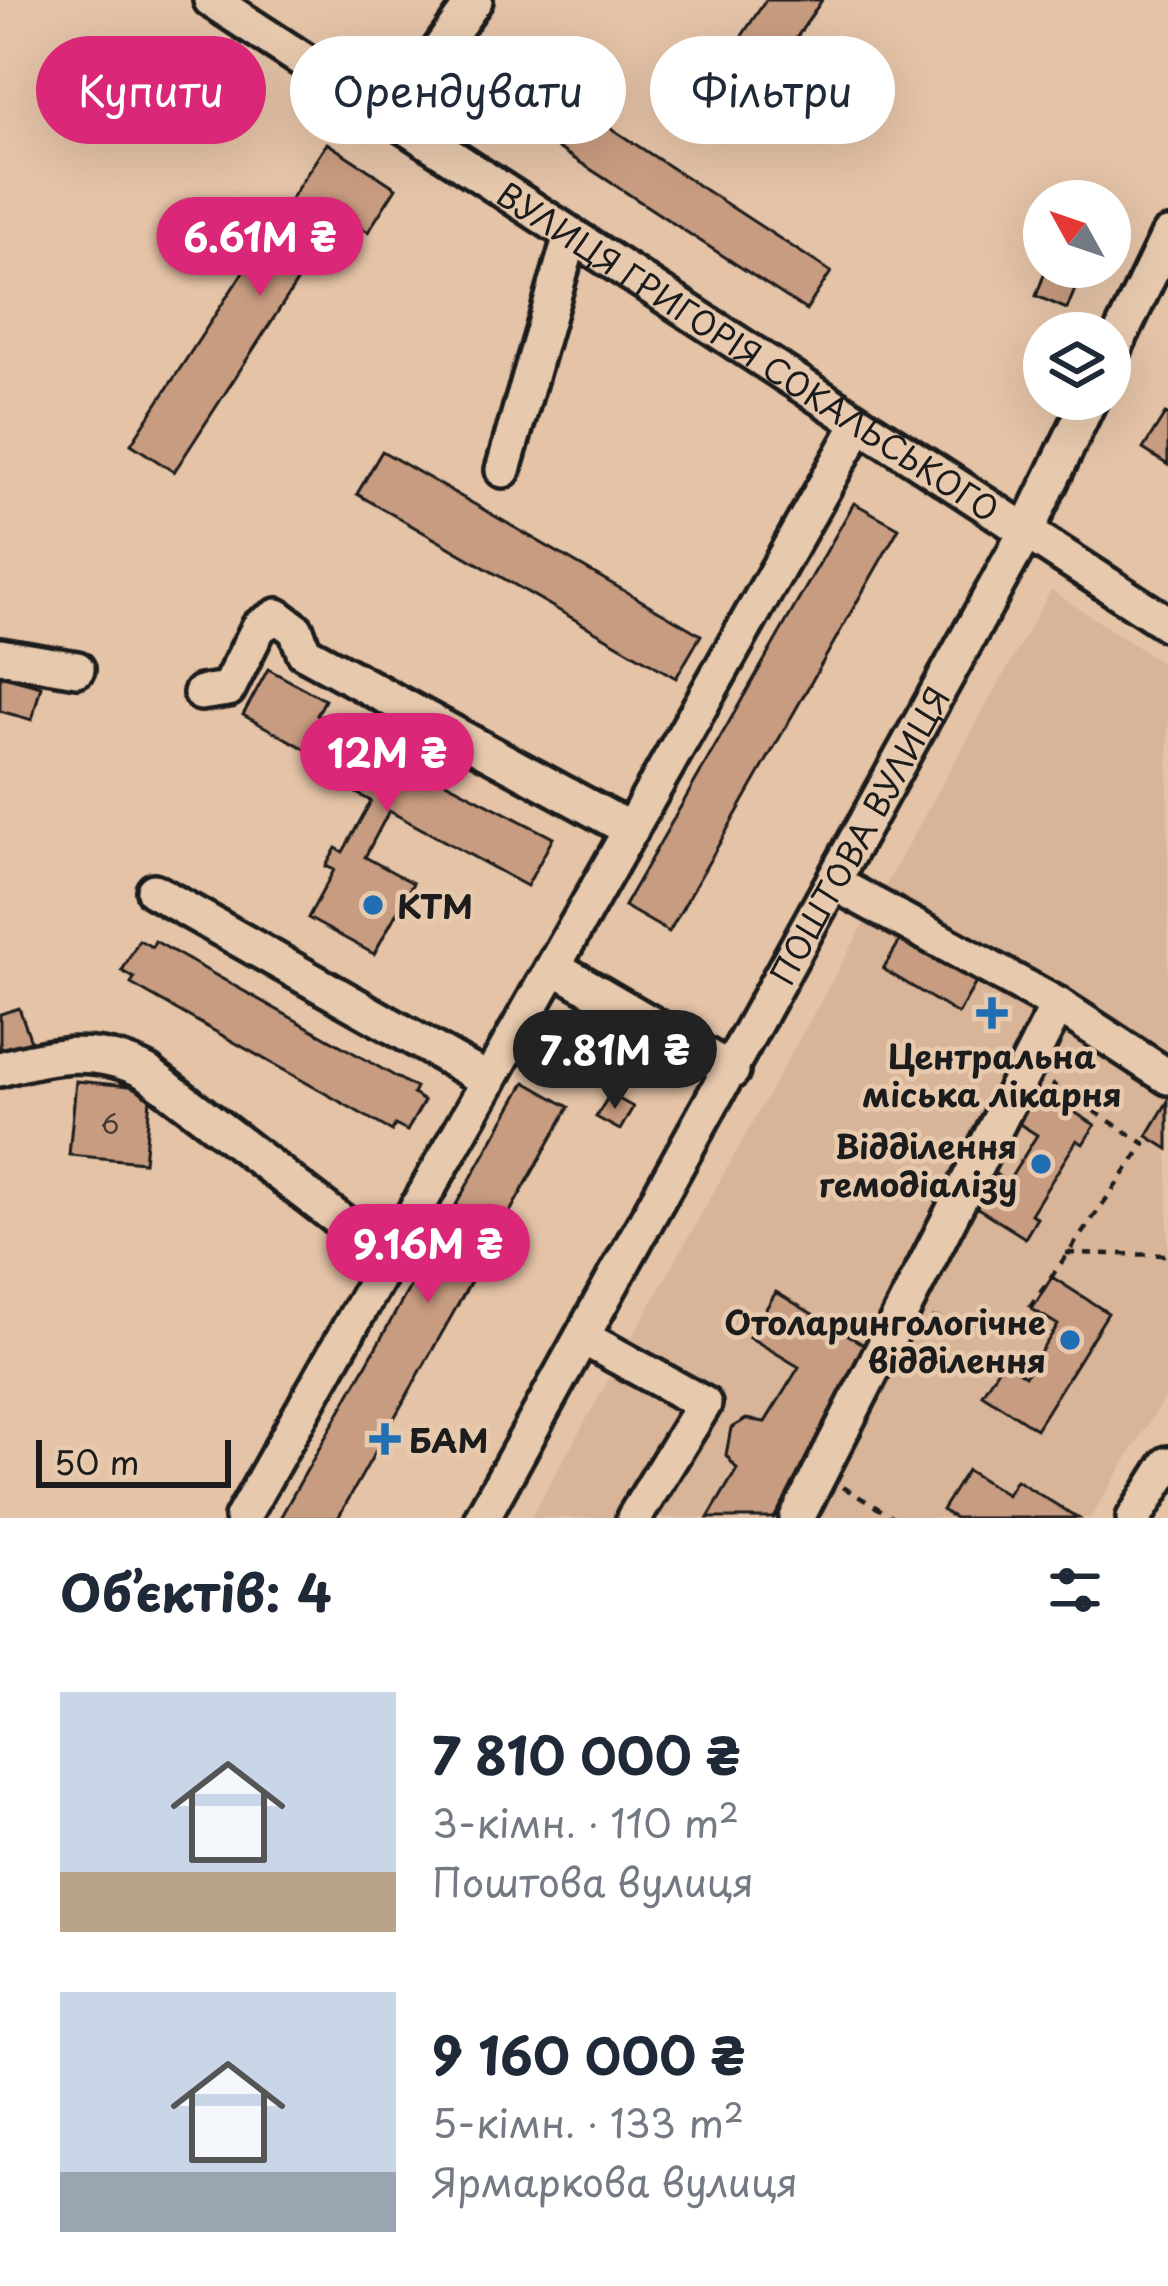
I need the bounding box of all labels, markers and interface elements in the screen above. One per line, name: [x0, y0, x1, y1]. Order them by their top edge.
chip: Купити: [36, 36, 266, 144]
chip: Орендувати: [290, 36, 626, 144]
chip: Фільтри: [650, 36, 895, 144]
street label: ВУЛИЦЯ ГРИГОРІЯ СОКАЛЬСЬКОГО: [488, 168, 1010, 533]
north arrow: [1023, 180, 1131, 288]
map controls: [1023, 180, 1131, 420]
pin: 6.61M ₴: [149, 197, 371, 299]
text: 6.61M ₴: [183, 206, 337, 265]
button: layers: [1023, 312, 1131, 420]
street label: ПОШТОВА ВУЛИЦЯ: [756, 677, 961, 993]
pin: 12M ₴: [303, 713, 471, 815]
text: 12M ₴: [327, 722, 447, 781]
place label: КТМ: [397, 880, 473, 930]
marker: КТМ: [360, 892, 386, 918]
marker: Центральна міська лікарня: [976, 997, 1008, 1029]
pin: 7.81M ₴: [504, 1010, 726, 1112]
text: 7.81M ₴: [540, 1019, 690, 1078]
place label: Центральна міська лікарня: [862, 1030, 1122, 1118]
house number: 6: [101, 1102, 119, 1143]
place label: Відділення гемодіалізу: [819, 1120, 1017, 1208]
marker: Відділення гемодіалізу: [1028, 1151, 1054, 1177]
pin: 9.16M ₴: [317, 1204, 539, 1306]
text: 9.16M ₴: [353, 1213, 503, 1272]
place label: Отоларингологічне відділення: [724, 1296, 1046, 1384]
marker: Отоларингологічне відділення: [1057, 1327, 1083, 1353]
place label: БАМ: [409, 1414, 489, 1464]
marker: БАМ: [372, 1426, 398, 1452]
scale bar: [36, 1434, 231, 1487]
text: 50 m: [54, 1436, 140, 1486]
text: Об’єктів: 4: [60, 1552, 332, 1629]
icon: filters: [1042, 1557, 1108, 1623]
text: 7 810 000 ₴: [432, 1715, 741, 1792]
icon: home: [156, 1740, 300, 1884]
text: 3-кімн. · 110 m²: [432, 1792, 739, 1851]
text: Поштова вулиця: [432, 1851, 754, 1910]
text: 9 160 000 ₴: [432, 2015, 745, 2092]
icon: home: [156, 2040, 300, 2184]
text: 5-кімн. · 133 m²: [432, 2092, 744, 2151]
text: Ярмаркова вулиця: [432, 2151, 798, 2210]

